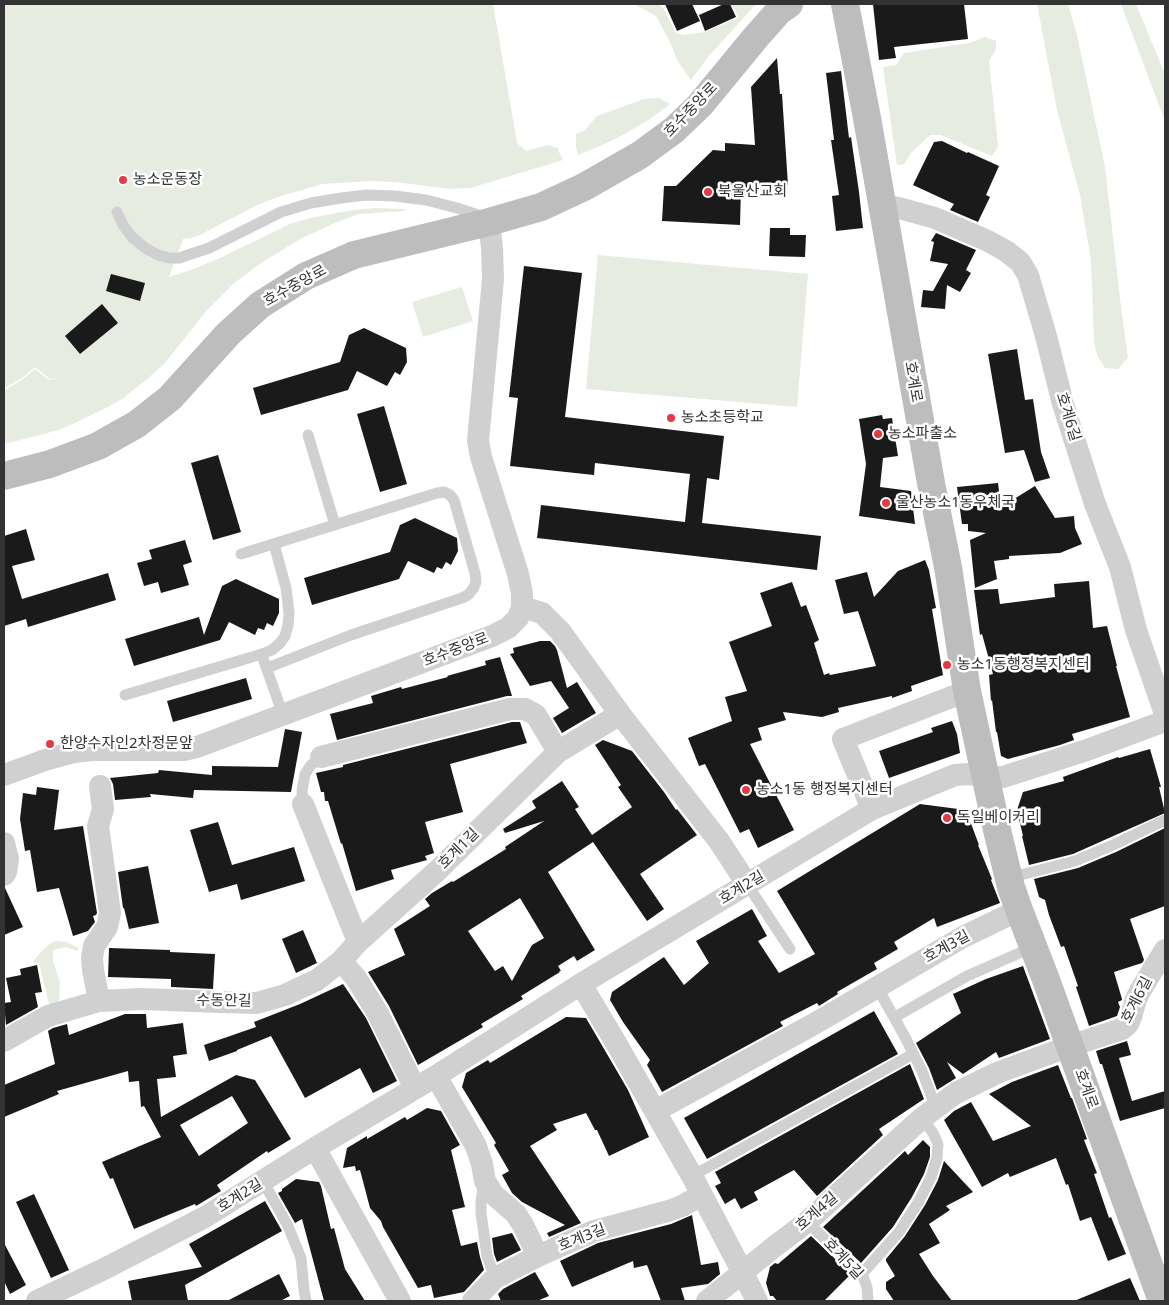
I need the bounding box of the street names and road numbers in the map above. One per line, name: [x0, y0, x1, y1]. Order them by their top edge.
street label: 호수중앙로: [661, 79, 721, 141]
street label: 호수중앙로: [260, 261, 330, 311]
street label: 호계로: [901, 360, 925, 404]
street label: 호계6길: [1052, 390, 1084, 444]
street label: 호수중앙로: [421, 629, 491, 671]
street label: 호계1길: [435, 825, 483, 873]
street label: 호계2길: [716, 867, 768, 909]
street label: 호계3길: [921, 927, 973, 967]
street label: 호계6길: [1118, 974, 1156, 1026]
street label: 수동안길: [196, 992, 252, 1010]
street label: 호계로: [1070, 1066, 1102, 1112]
street label: 호계2길: [214, 1175, 266, 1217]
street label: 호계4길: [792, 1189, 842, 1235]
street label: 호계3길: [555, 1220, 609, 1256]
street label: 호계5길: [819, 1235, 867, 1283]

